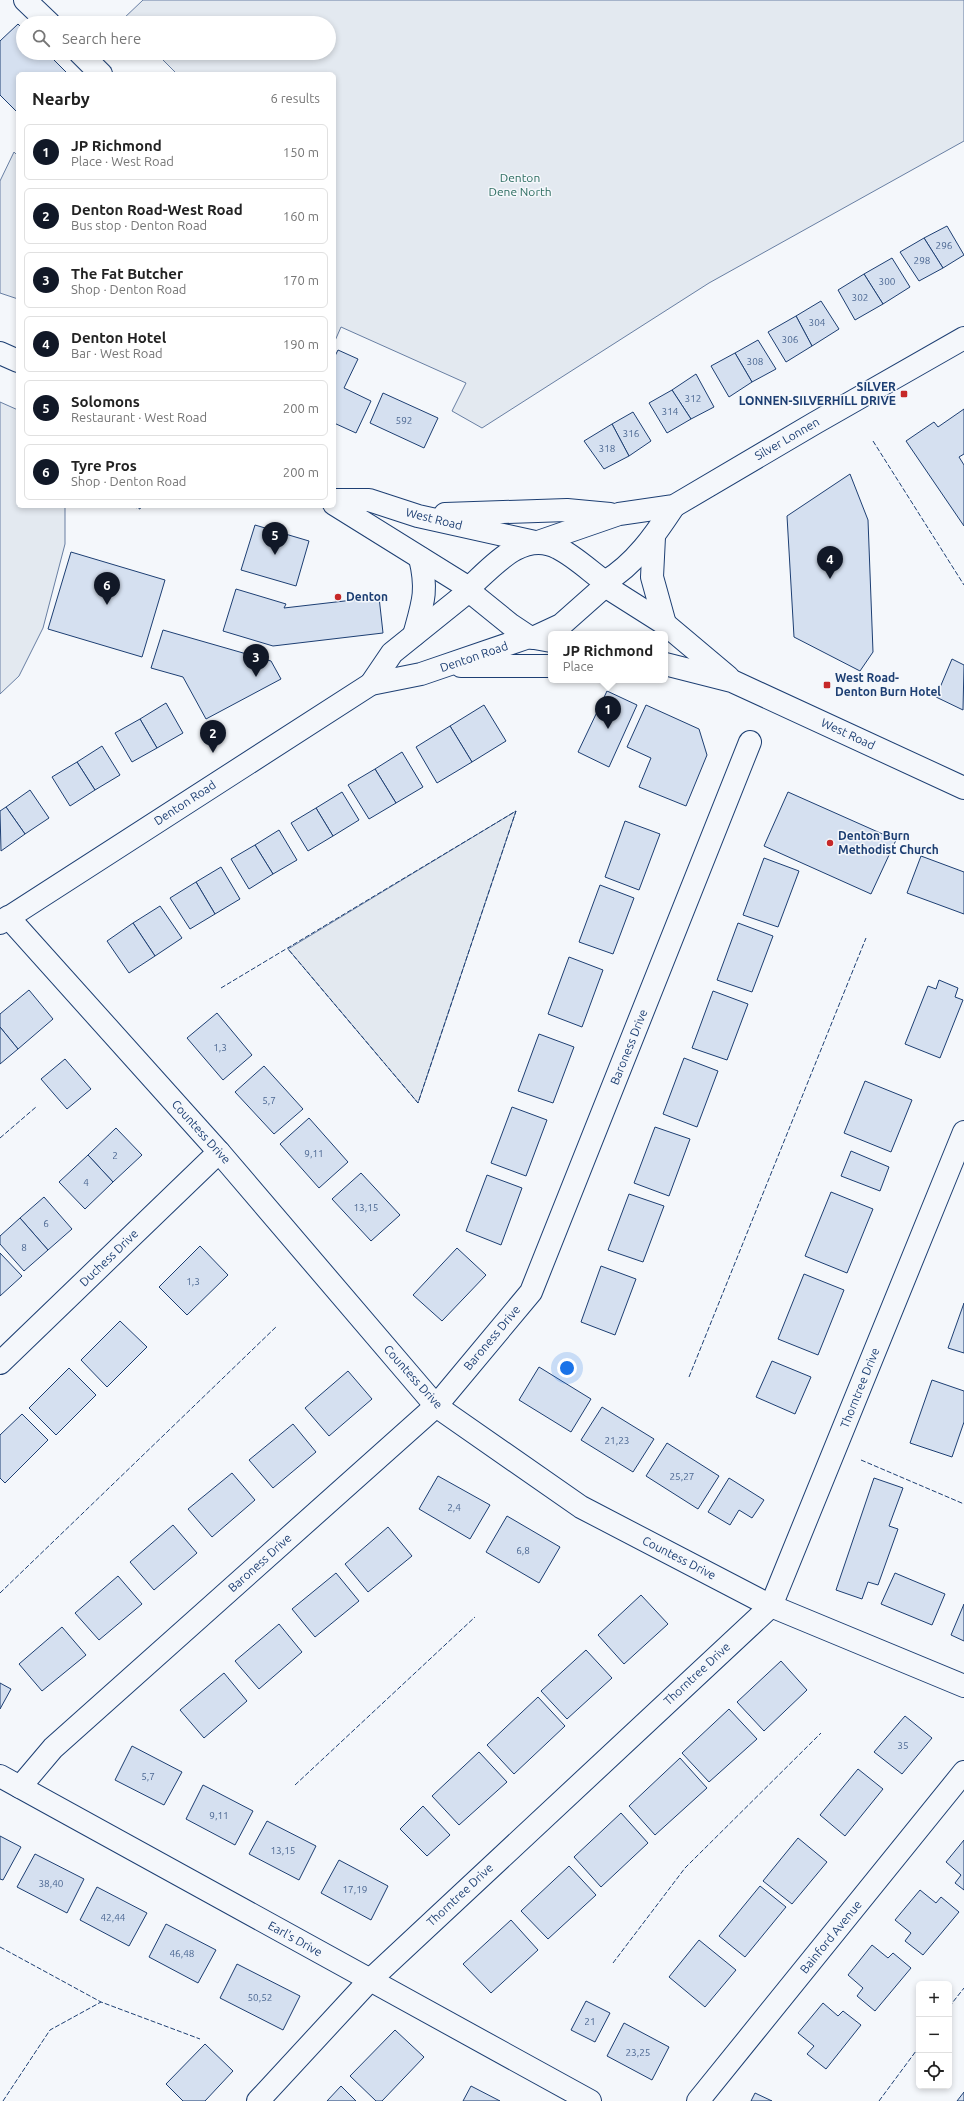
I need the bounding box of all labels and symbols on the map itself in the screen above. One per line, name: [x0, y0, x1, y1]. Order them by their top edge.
park label: Denton Dene North: [488, 171, 552, 198]
house number: 296: [936, 240, 953, 251]
house number: 298: [914, 255, 931, 266]
house number: 300: [879, 276, 896, 287]
house number: 302: [852, 292, 868, 303]
house number: 304: [809, 317, 826, 328]
house number: 306: [782, 334, 799, 345]
house number: 308: [747, 356, 764, 367]
place label: SILVER LONNEN-SILVERHILL DRIVE: [739, 380, 896, 407]
marker: SILVER LONNEN-SILVERHILL DRIVE: [899, 389, 909, 399]
house number: 312: [685, 393, 701, 404]
house number: 314: [662, 406, 679, 417]
house number: 592: [396, 415, 412, 426]
street label: Silver Lonnen: [752, 415, 821, 462]
house number: 316: [623, 428, 640, 439]
house number: 318: [599, 443, 616, 454]
street label: West Road: [404, 505, 464, 532]
pin: 5: [262, 522, 288, 555]
pin: 4: [817, 546, 843, 579]
pin: 6: [94, 572, 120, 605]
place label: Denton: [346, 590, 388, 603]
marker: Denton: [333, 592, 343, 602]
street label: Denton Road: [438, 639, 509, 674]
pin: 3: [243, 644, 269, 677]
place label: West Road- Denton Burn Hotel: [835, 671, 941, 698]
marker: West Road- Denton Burn Hotel: [822, 680, 832, 690]
pin: 1: [595, 696, 621, 729]
street label: West Road: [819, 715, 877, 752]
pin: 2: [200, 720, 226, 753]
street label: Denton Road: [151, 778, 218, 827]
place label: Denton Burn Methodist Church: [838, 829, 939, 856]
marker: Denton Burn Methodist Church: [825, 838, 835, 848]
street label: Baroness Drive: [607, 1007, 650, 1087]
house number: 1,3: [213, 1042, 227, 1053]
house number: 5,7: [262, 1095, 276, 1106]
street label: Countess Drive: [169, 1097, 233, 1166]
house number: 9,11: [304, 1148, 324, 1159]
house number: 2: [112, 1150, 118, 1161]
house number: 4: [83, 1177, 89, 1188]
house number: 13,15: [353, 1202, 379, 1213]
house number: 6: [43, 1218, 49, 1229]
street label: Duchess Drive: [77, 1227, 140, 1289]
house number: 8: [21, 1242, 27, 1253]
house number: 1,3: [186, 1276, 200, 1287]
street label: Baroness Drive: [461, 1303, 522, 1373]
street label: Countess Drive: [381, 1342, 445, 1411]
street label: Thorntree Drive: [837, 1346, 882, 1430]
your location: [557, 1358, 577, 1378]
house number: 21,23: [604, 1435, 630, 1446]
house number: 25,27: [669, 1471, 695, 1482]
house number: 2,4: [447, 1502, 461, 1513]
street label: Baroness Drive: [225, 1531, 294, 1594]
street label: Countess Drive: [640, 1533, 718, 1582]
house number: 6,8: [516, 1545, 530, 1556]
street label: Thorntree Drive: [661, 1640, 732, 1708]
house number: 35: [897, 1740, 909, 1751]
house number: 5,7: [141, 1771, 155, 1782]
house number: 9,11: [209, 1810, 229, 1821]
house number: 13,15: [270, 1845, 296, 1856]
street label: Thorntree Drive: [424, 1861, 495, 1929]
house number: 38,40: [38, 1878, 64, 1889]
house number: 17,19: [342, 1884, 368, 1895]
street label: Bainford Avenue: [797, 1898, 864, 1976]
house number: 42,44: [100, 1912, 126, 1923]
street label: Earl's Drive: [266, 1918, 325, 1959]
house number: 46,48: [169, 1948, 195, 1959]
house number: 50,52: [247, 1992, 273, 2003]
house number: 21: [584, 2016, 596, 2027]
house number: 23,25: [625, 2047, 651, 2058]

